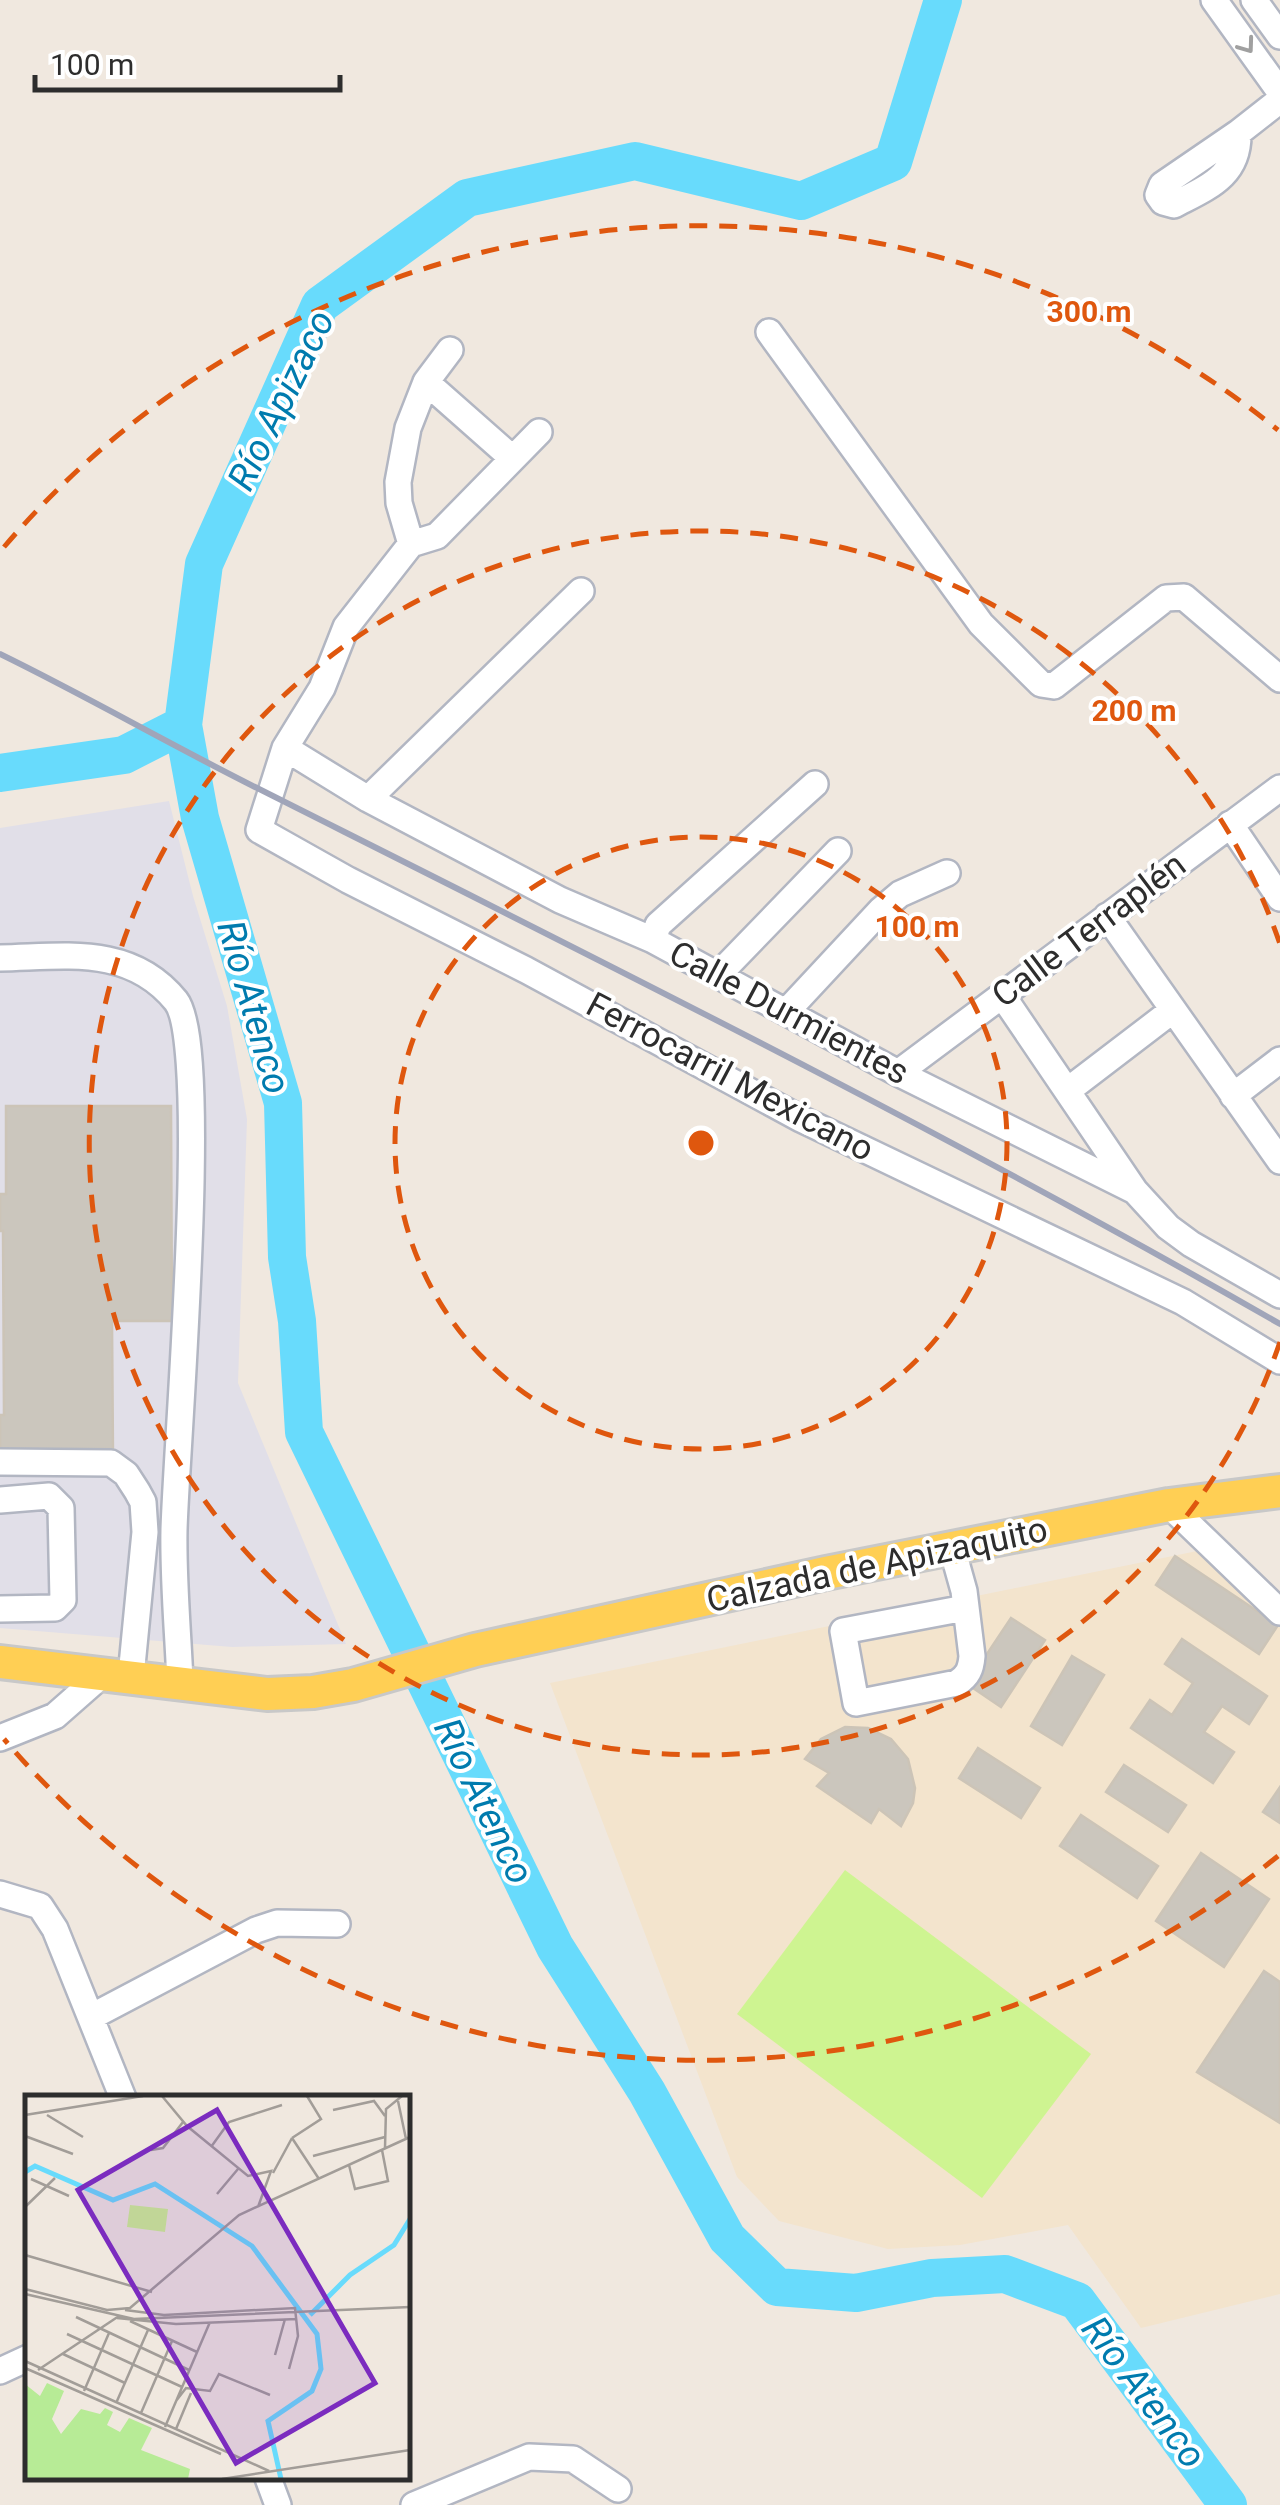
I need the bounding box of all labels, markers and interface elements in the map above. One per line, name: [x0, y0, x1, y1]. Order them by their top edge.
scale bar: [35, 30, 340, 92]
one-way arrow: [1235, 35, 1253, 53]
text: 100 m: [50, 47, 134, 82]
text: 300 m: [1046, 294, 1132, 329]
water label: Río Apizaco: [219, 303, 343, 497]
text: 200 m: [1091, 693, 1177, 728]
street label: Calle Terraplén: [984, 844, 1194, 1016]
text: 100 m: [874, 909, 960, 944]
water label: Río Atenco: [208, 915, 300, 1099]
street label: Calle Durmientes: [662, 933, 916, 1093]
street label: Ferrocarril Mexicano: [579, 984, 881, 1170]
centre of rings: [683, 1125, 719, 1161]
street label: Calzada de Apizaquito: [703, 1509, 1051, 1621]
water label: Río Atenco: [425, 1711, 543, 1891]
inset map: [25, 2095, 410, 2480]
water label: Río Atenco: [1073, 2308, 1215, 2476]

